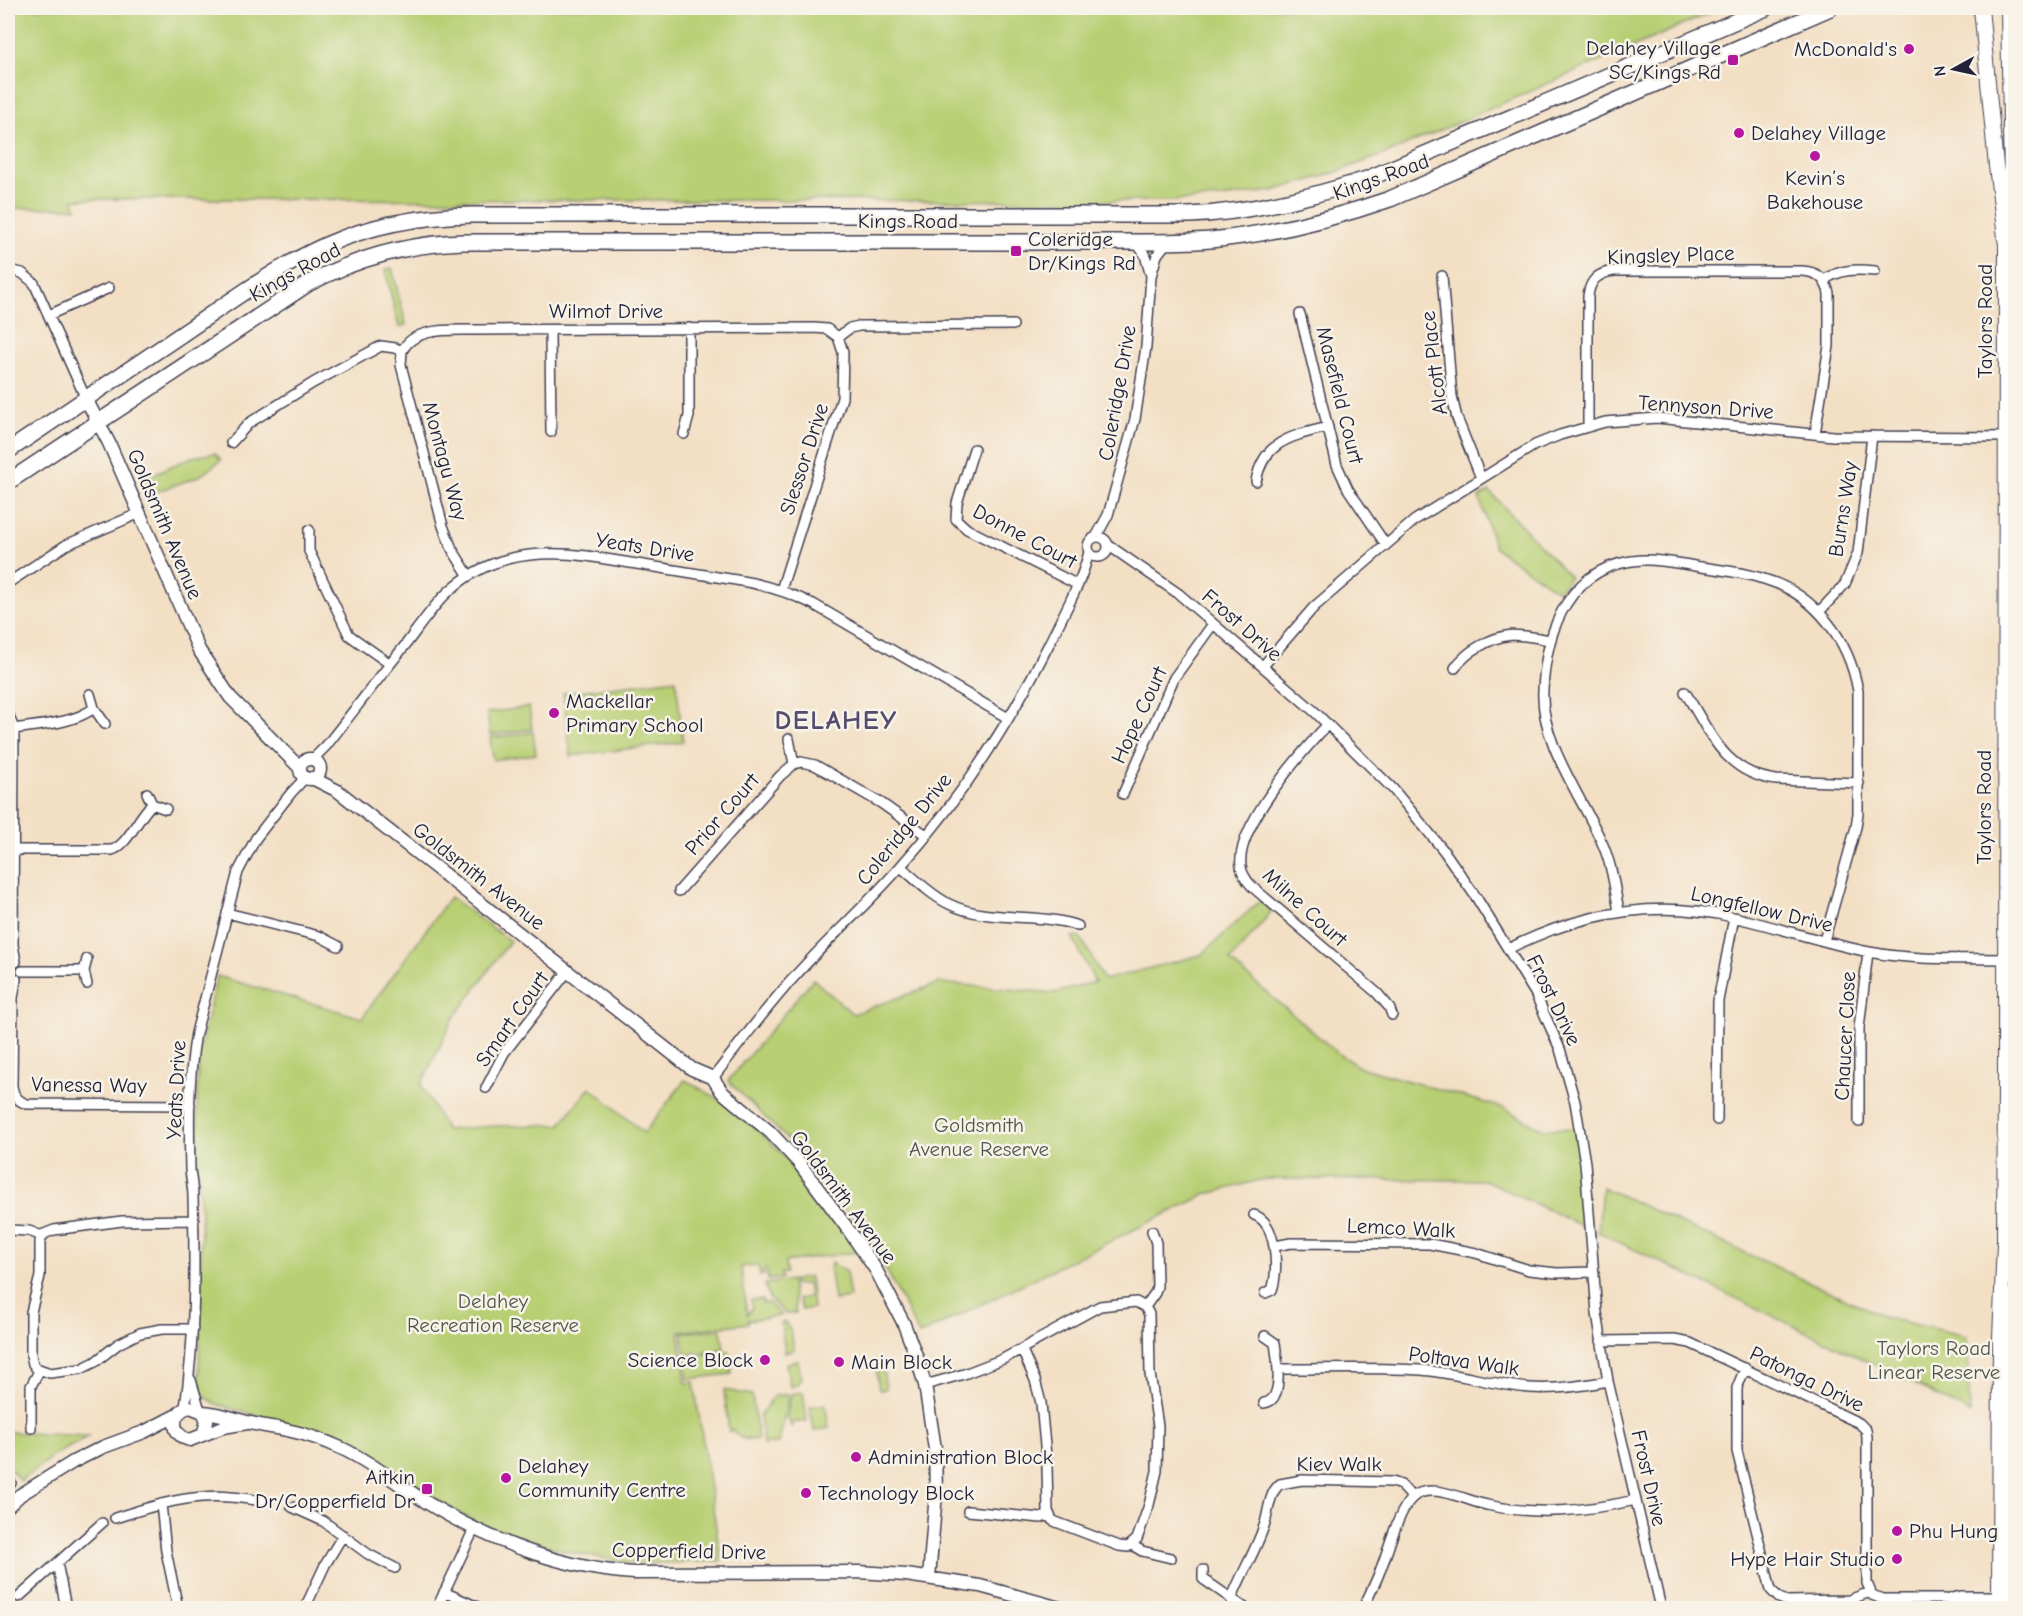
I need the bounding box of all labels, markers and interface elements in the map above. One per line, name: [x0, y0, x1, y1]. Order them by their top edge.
place label: Delahey Village SC/Kings Rd: [1586, 36, 1721, 84]
place label: McDonald's: [1794, 37, 1897, 61]
north arrow: [1924, 39, 1984, 99]
marker: McDonald's: [1902, 42, 1916, 56]
marker: Delahey Village SC/Kings Rd: [1726, 53, 1740, 67]
text: N: [1930, 65, 1950, 77]
place label: Delahey Village: [1751, 121, 1886, 145]
marker: Delahey Village: [1732, 126, 1746, 140]
street label: Kings Road: [1330, 149, 1432, 205]
marker: Kevin’s Bakehouse: [1808, 149, 1822, 163]
place label: Kevin’s Bakehouse: [1767, 166, 1863, 214]
street label: Kings Road: [858, 209, 958, 233]
place label: Coleridge Dr/Kings Rd: [1028, 227, 1136, 275]
street label: Kings Road: [245, 237, 345, 307]
street label: Kingsley Place: [1607, 241, 1735, 269]
marker: Coleridge Dr/Kings Rd: [1009, 244, 1023, 258]
street label: Taylors Road: [1973, 264, 1997, 378]
street label: Wilmot Drive: [549, 299, 663, 323]
street label: Alcott Place: [1416, 310, 1452, 416]
street label: Coleridge Drive: [1093, 323, 1141, 463]
street label: Masefield Court: [1311, 324, 1369, 467]
street label: Tennyson Drive: [1637, 390, 1775, 424]
street label: Montagu Way: [418, 399, 473, 524]
street label: Slessor Drive: [775, 400, 833, 518]
street label: Goldsmith Avenue: [123, 445, 207, 603]
street label: Burns Way: [1824, 459, 1862, 559]
street label: Donne Court: [969, 499, 1082, 574]
street label: Yeats Drive: [594, 527, 696, 567]
street label: Frost Drive: [1197, 584, 1287, 666]
street label: Hope Court: [1106, 662, 1172, 767]
place label: Mackellar Primary School: [566, 689, 704, 737]
district label: DELAHEY: [774, 705, 898, 736]
marker: Mackellar Primary School: [547, 706, 561, 720]
street label: Taylors Road: [1972, 750, 1996, 864]
street label: Prior Court: [680, 767, 765, 860]
street label: Coleridge Drive: [851, 768, 957, 890]
street label: Goldsmith Avenue: [408, 817, 550, 935]
street label: Milne Court: [1258, 863, 1353, 952]
street label: Longfellow Drive: [1689, 881, 1835, 937]
street label: Frost Drive: [1522, 951, 1586, 1049]
street label: Smart Court: [471, 966, 554, 1071]
street label: Chaucer Close: [1830, 971, 1860, 1101]
street label: Yeats Drive: [161, 1040, 191, 1140]
street label: Vanessa Way: [31, 1072, 147, 1098]
park label: Goldsmith Avenue Reserve: [909, 1113, 1049, 1161]
street label: Goldsmith Avenue: [786, 1126, 902, 1268]
street label: Lemco Walk: [1346, 1213, 1456, 1243]
park label: Delahey Recreation Reserve: [407, 1289, 579, 1337]
park label: Taylors Road Linear Reserve: [1868, 1336, 2000, 1384]
street label: Poltava Walk: [1407, 1341, 1521, 1381]
street label: Patonga Drive: [1746, 1341, 1868, 1417]
place label: Science Block: [628, 1348, 753, 1372]
place label: Main Block: [851, 1350, 952, 1374]
marker: Science Block: [758, 1353, 772, 1367]
marker: Main Block: [832, 1355, 846, 1369]
street label: Frost Drive: [1626, 1428, 1672, 1528]
place label: Administration Block: [868, 1445, 1053, 1469]
marker: Administration Block: [849, 1450, 863, 1464]
street label: Kiev Walk: [1296, 1452, 1382, 1476]
place label: Delahey Community Centre: [518, 1454, 686, 1502]
place label: Aitkin Dr/Copperfield Dr: [255, 1465, 416, 1513]
marker: Delahey Community Centre: [499, 1471, 513, 1485]
place label: Technology Block: [818, 1481, 974, 1505]
marker: Aitkin Dr/Copperfield Dr: [420, 1482, 434, 1496]
marker: Technology Block: [799, 1486, 813, 1500]
place label: Phu Hung: [1909, 1519, 1998, 1543]
marker: Phu Hung: [1890, 1524, 1904, 1538]
street label: Copperfield Drive: [612, 1538, 766, 1564]
place label: Hype Hair Studio: [1730, 1547, 1885, 1571]
marker: Hype Hair Studio: [1890, 1552, 1904, 1566]

